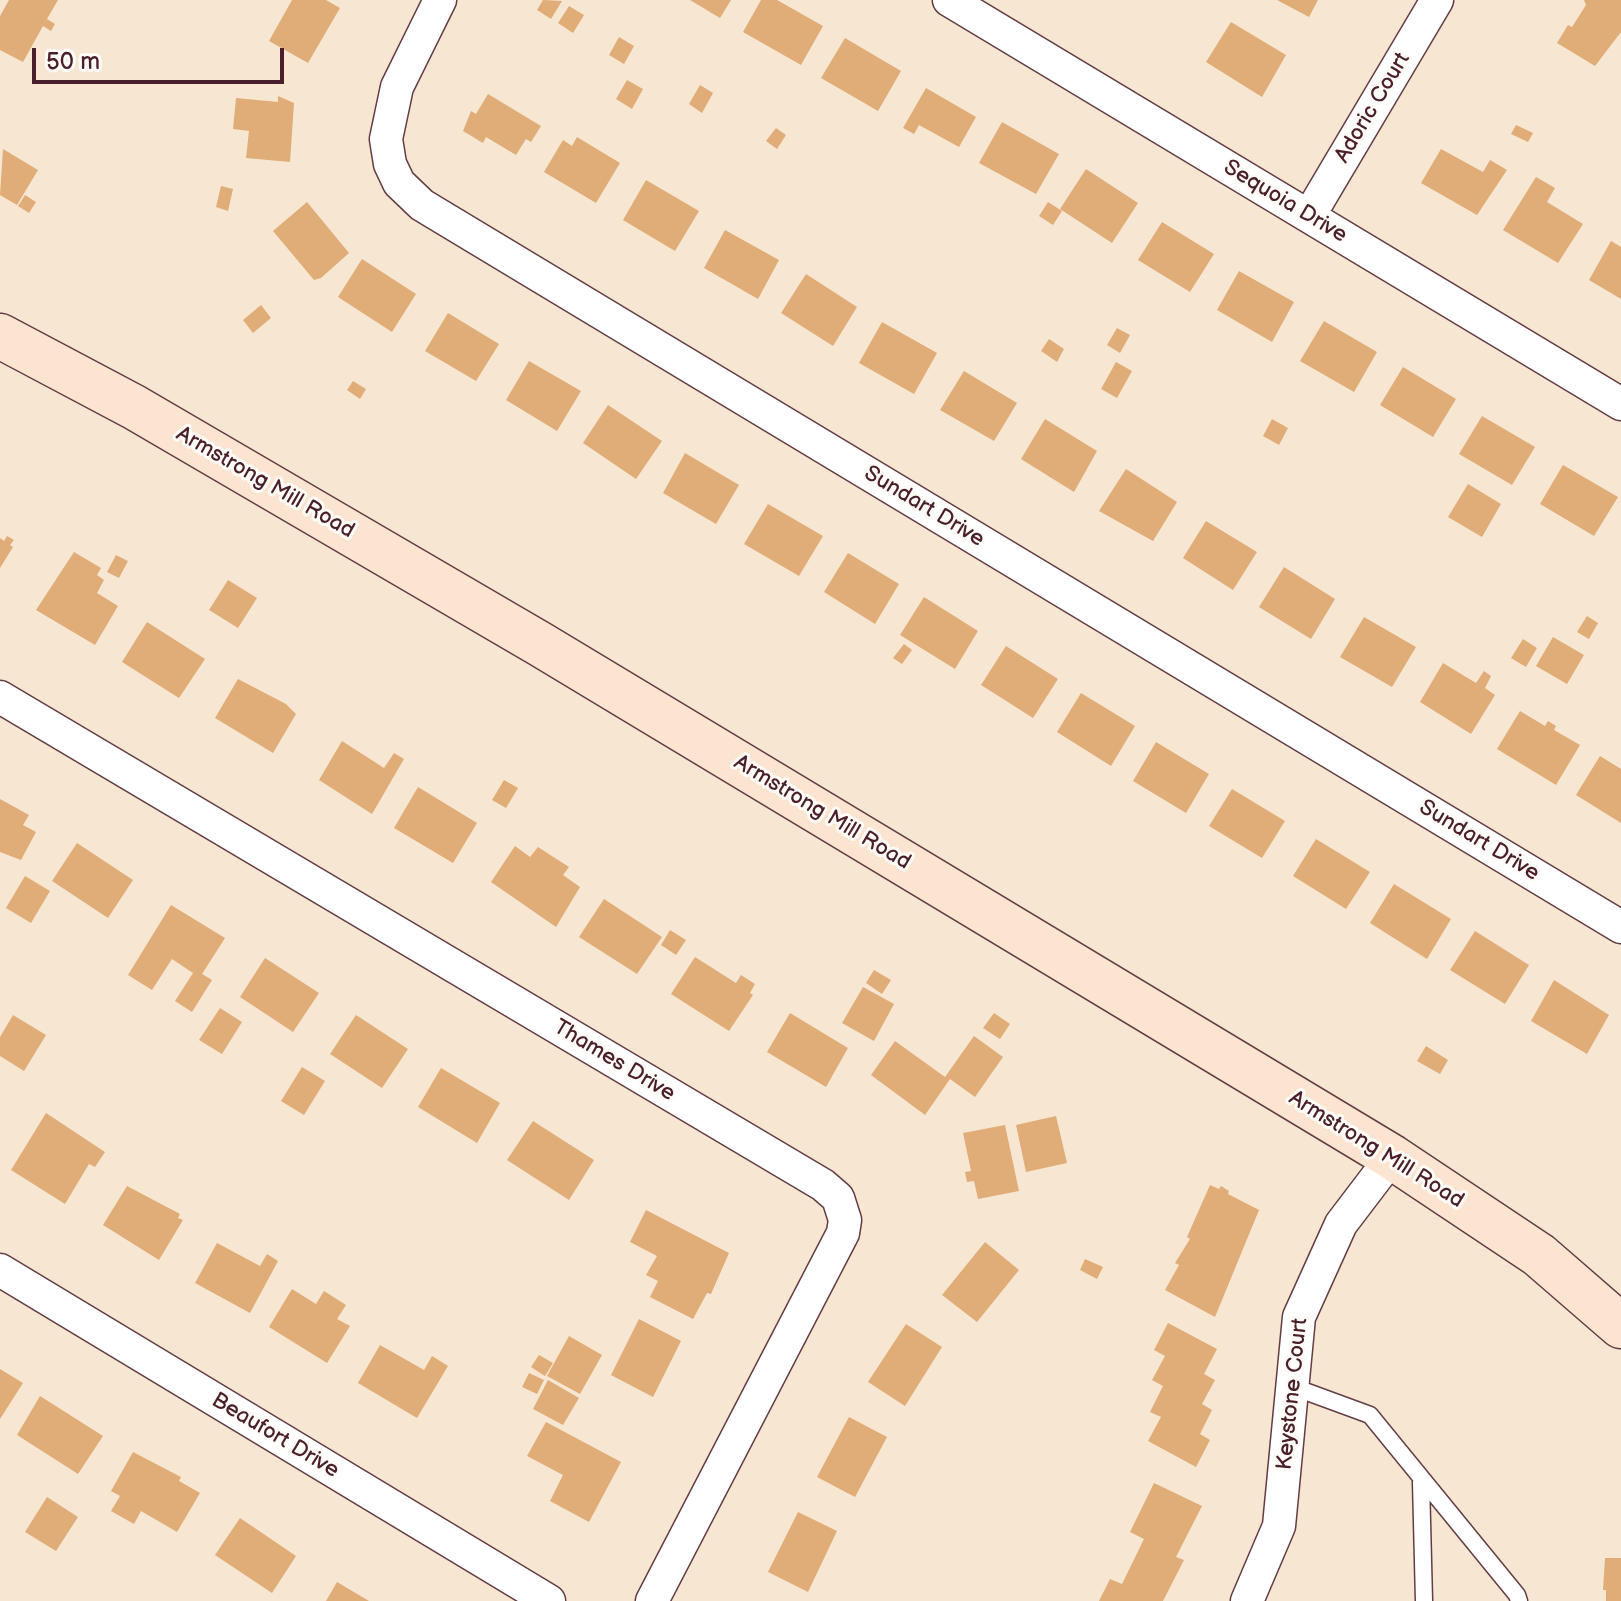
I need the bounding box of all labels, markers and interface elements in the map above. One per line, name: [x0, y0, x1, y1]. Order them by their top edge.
scale bar: [36, 32, 288, 82]
text: 50 m: [46, 47, 100, 76]
street label: Adoric Court: [1330, 48, 1416, 168]
street label: Sequoia Drive: [1219, 155, 1351, 249]
street label: Armstrong Mill Road: [171, 421, 359, 545]
street label: Sundart Drive: [859, 461, 989, 553]
street label: Armstrong Mill Road: [729, 750, 915, 876]
street label: Sundart Drive: [1414, 795, 1544, 887]
street label: Thames Drive: [548, 1014, 680, 1108]
street label: Armstrong Mill Road: [1284, 1085, 1468, 1215]
street label: Keystone Court: [1272, 1317, 1314, 1471]
street label: Beaufort Drive: [207, 1388, 343, 1484]

